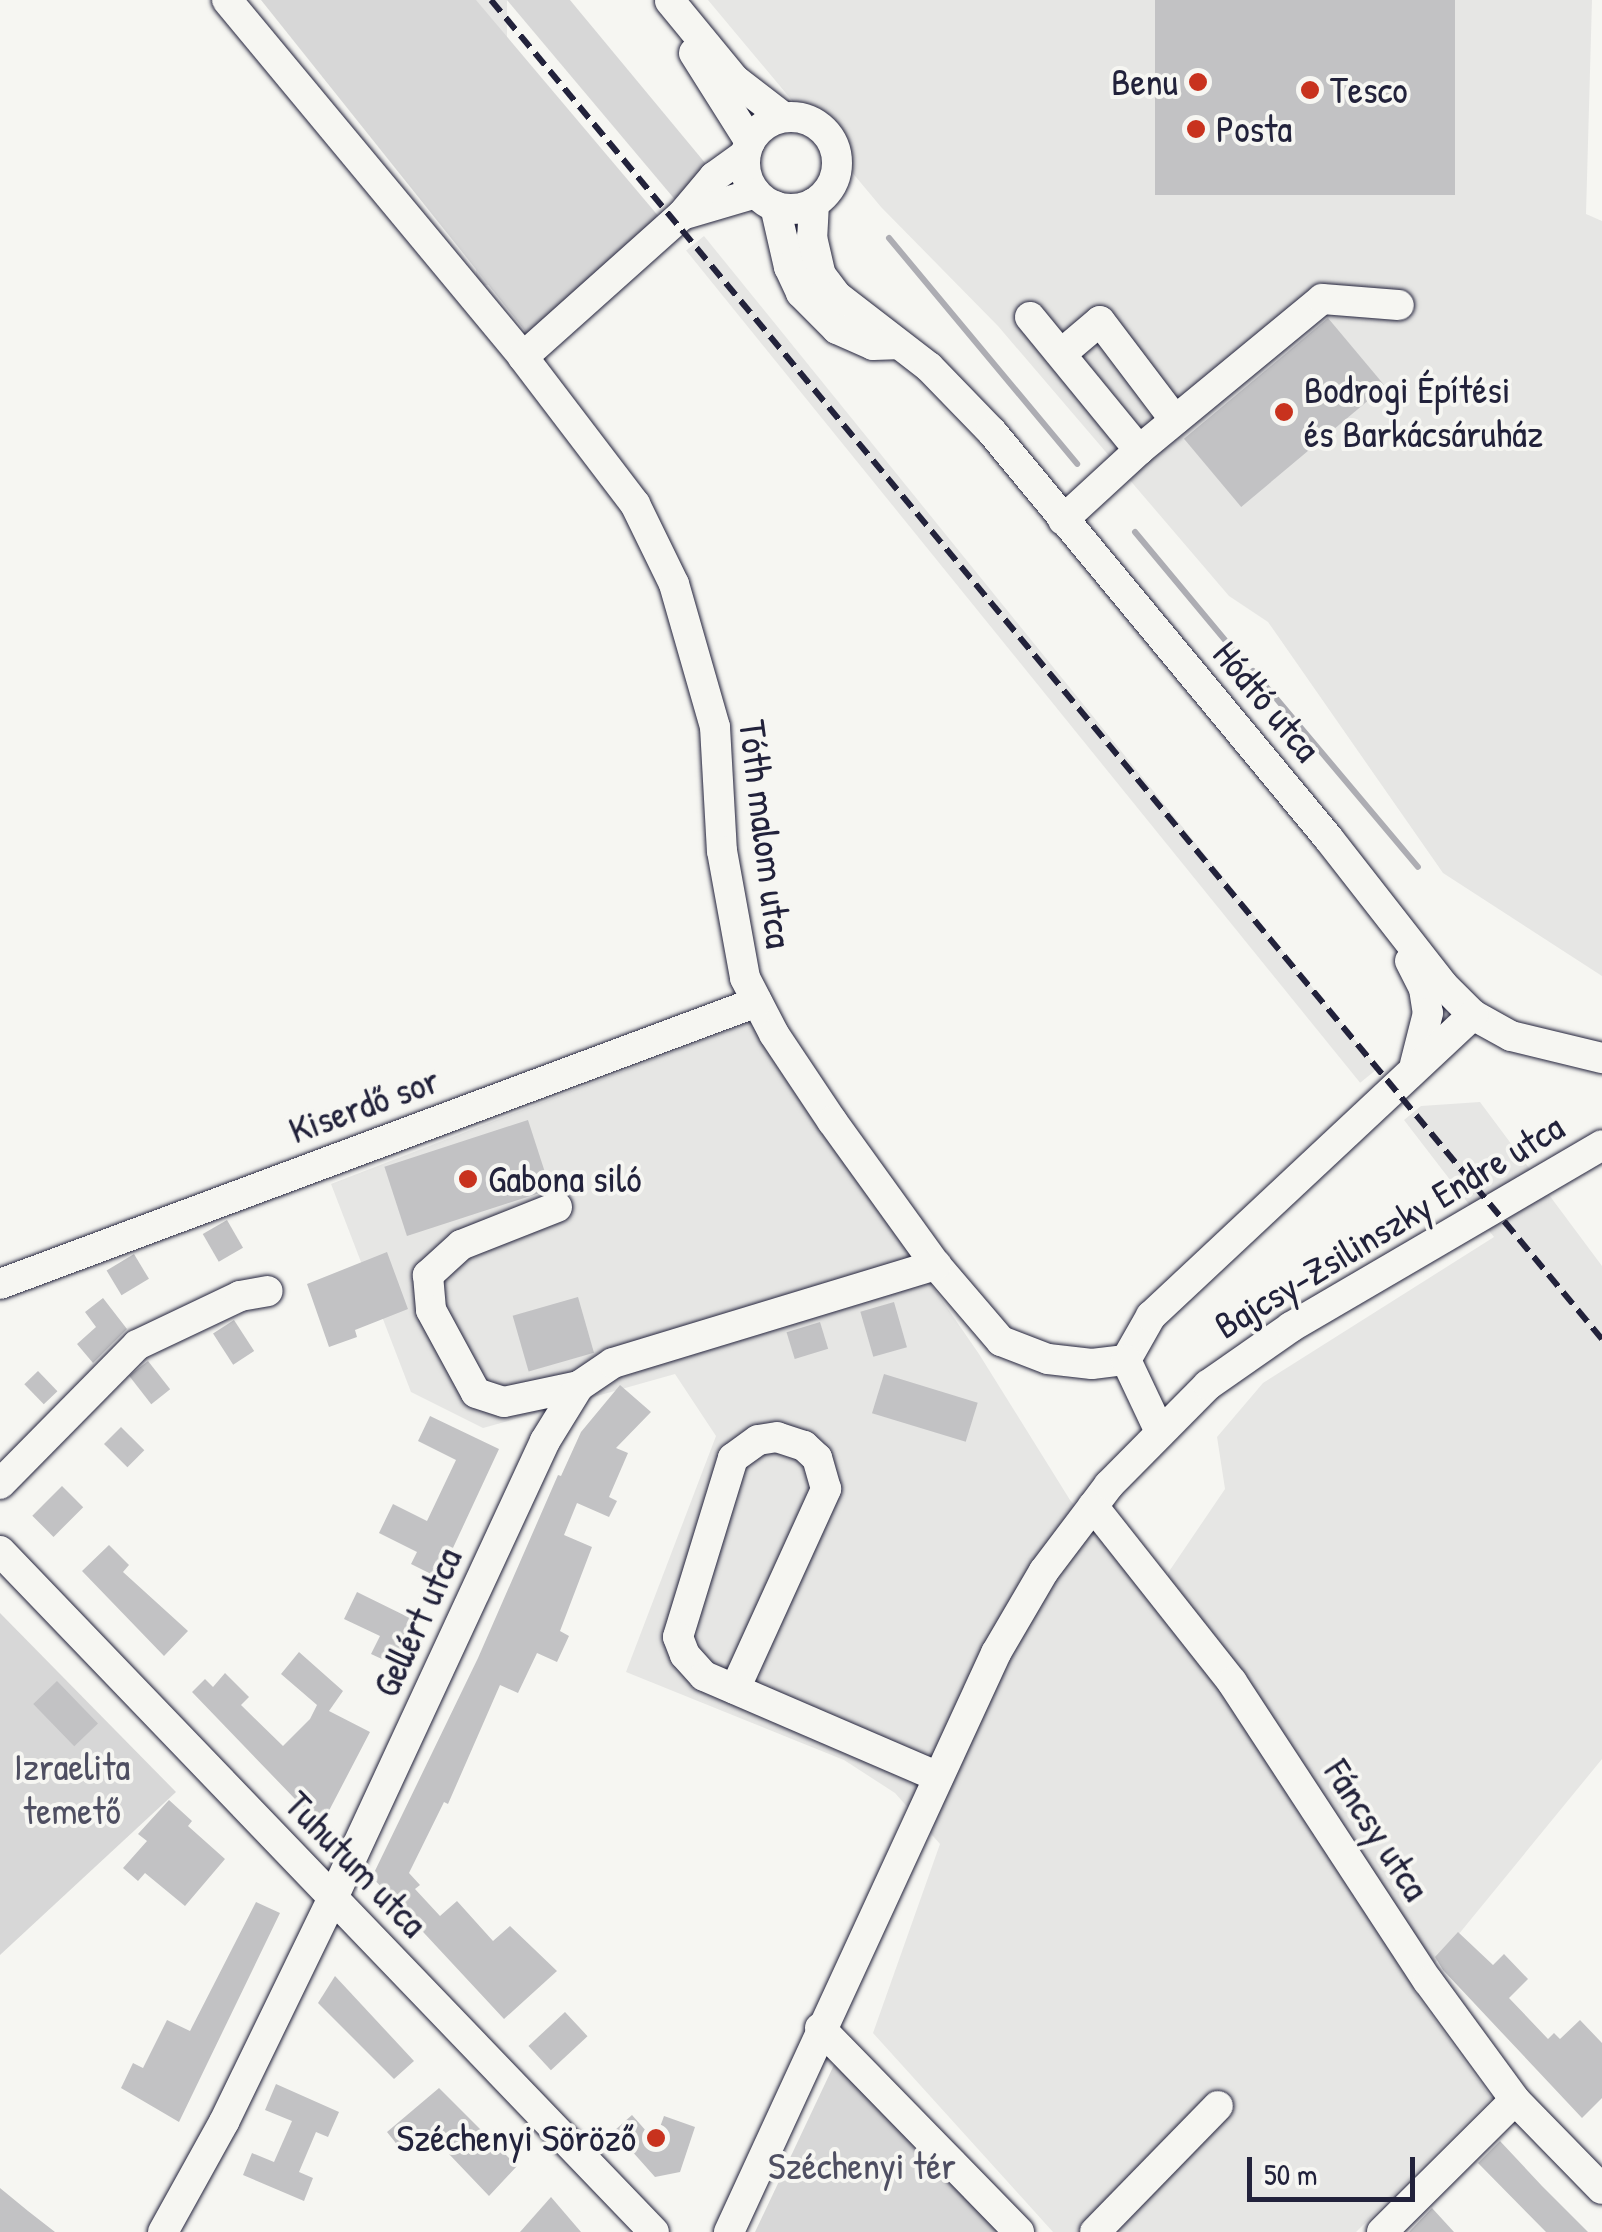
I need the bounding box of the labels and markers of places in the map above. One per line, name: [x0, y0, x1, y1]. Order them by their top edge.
place label: Benu: [1111, 59, 1178, 105]
place label: Tesco: [1330, 67, 1408, 113]
marker: Benu: [1187, 71, 1209, 93]
marker: Tesco: [1299, 79, 1321, 101]
place label: Posta: [1216, 106, 1292, 152]
marker: Posta: [1185, 118, 1207, 140]
place label: Bodrogi Építési és Barkácsáruház: [1304, 367, 1543, 456]
marker: Bodrogi Építési és Barkácsáruház: [1273, 401, 1295, 423]
place label: Gabona siló: [488, 1156, 641, 1202]
marker: Gabona siló: [457, 1168, 479, 1190]
place label: Széchenyi Söröző: [397, 2115, 636, 2161]
marker: Széchenyi Söröző: [645, 2127, 667, 2149]

